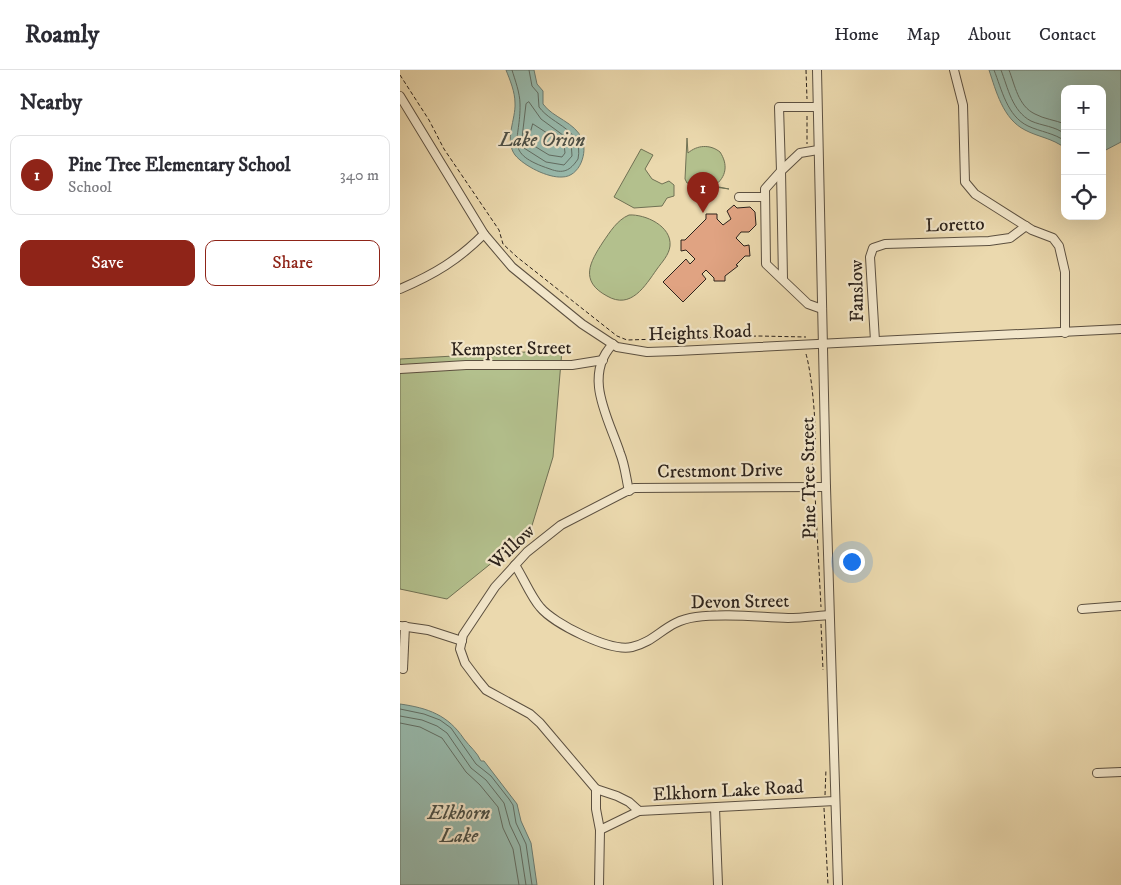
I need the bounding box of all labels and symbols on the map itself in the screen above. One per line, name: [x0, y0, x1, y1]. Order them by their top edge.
water label: Lake Orion: [498, 128, 585, 153]
pin: 1: [687, 172, 719, 213]
street label: Loretto: [925, 212, 985, 238]
street label: Fanslow: [845, 260, 869, 322]
street label: Heights Road: [648, 320, 753, 346]
street label: Kempster Street: [450, 336, 572, 362]
street label: Pine Tree Street: [796, 417, 822, 539]
street label: Crestmont Drive: [657, 458, 783, 484]
street label: Willow: [484, 520, 540, 575]
your location: [839, 549, 865, 575]
street label: Devon Street: [691, 590, 789, 614]
street label: Elkhorn Lake Road: [652, 776, 805, 806]
water label: Elkhorn Lake: [427, 801, 490, 849]

